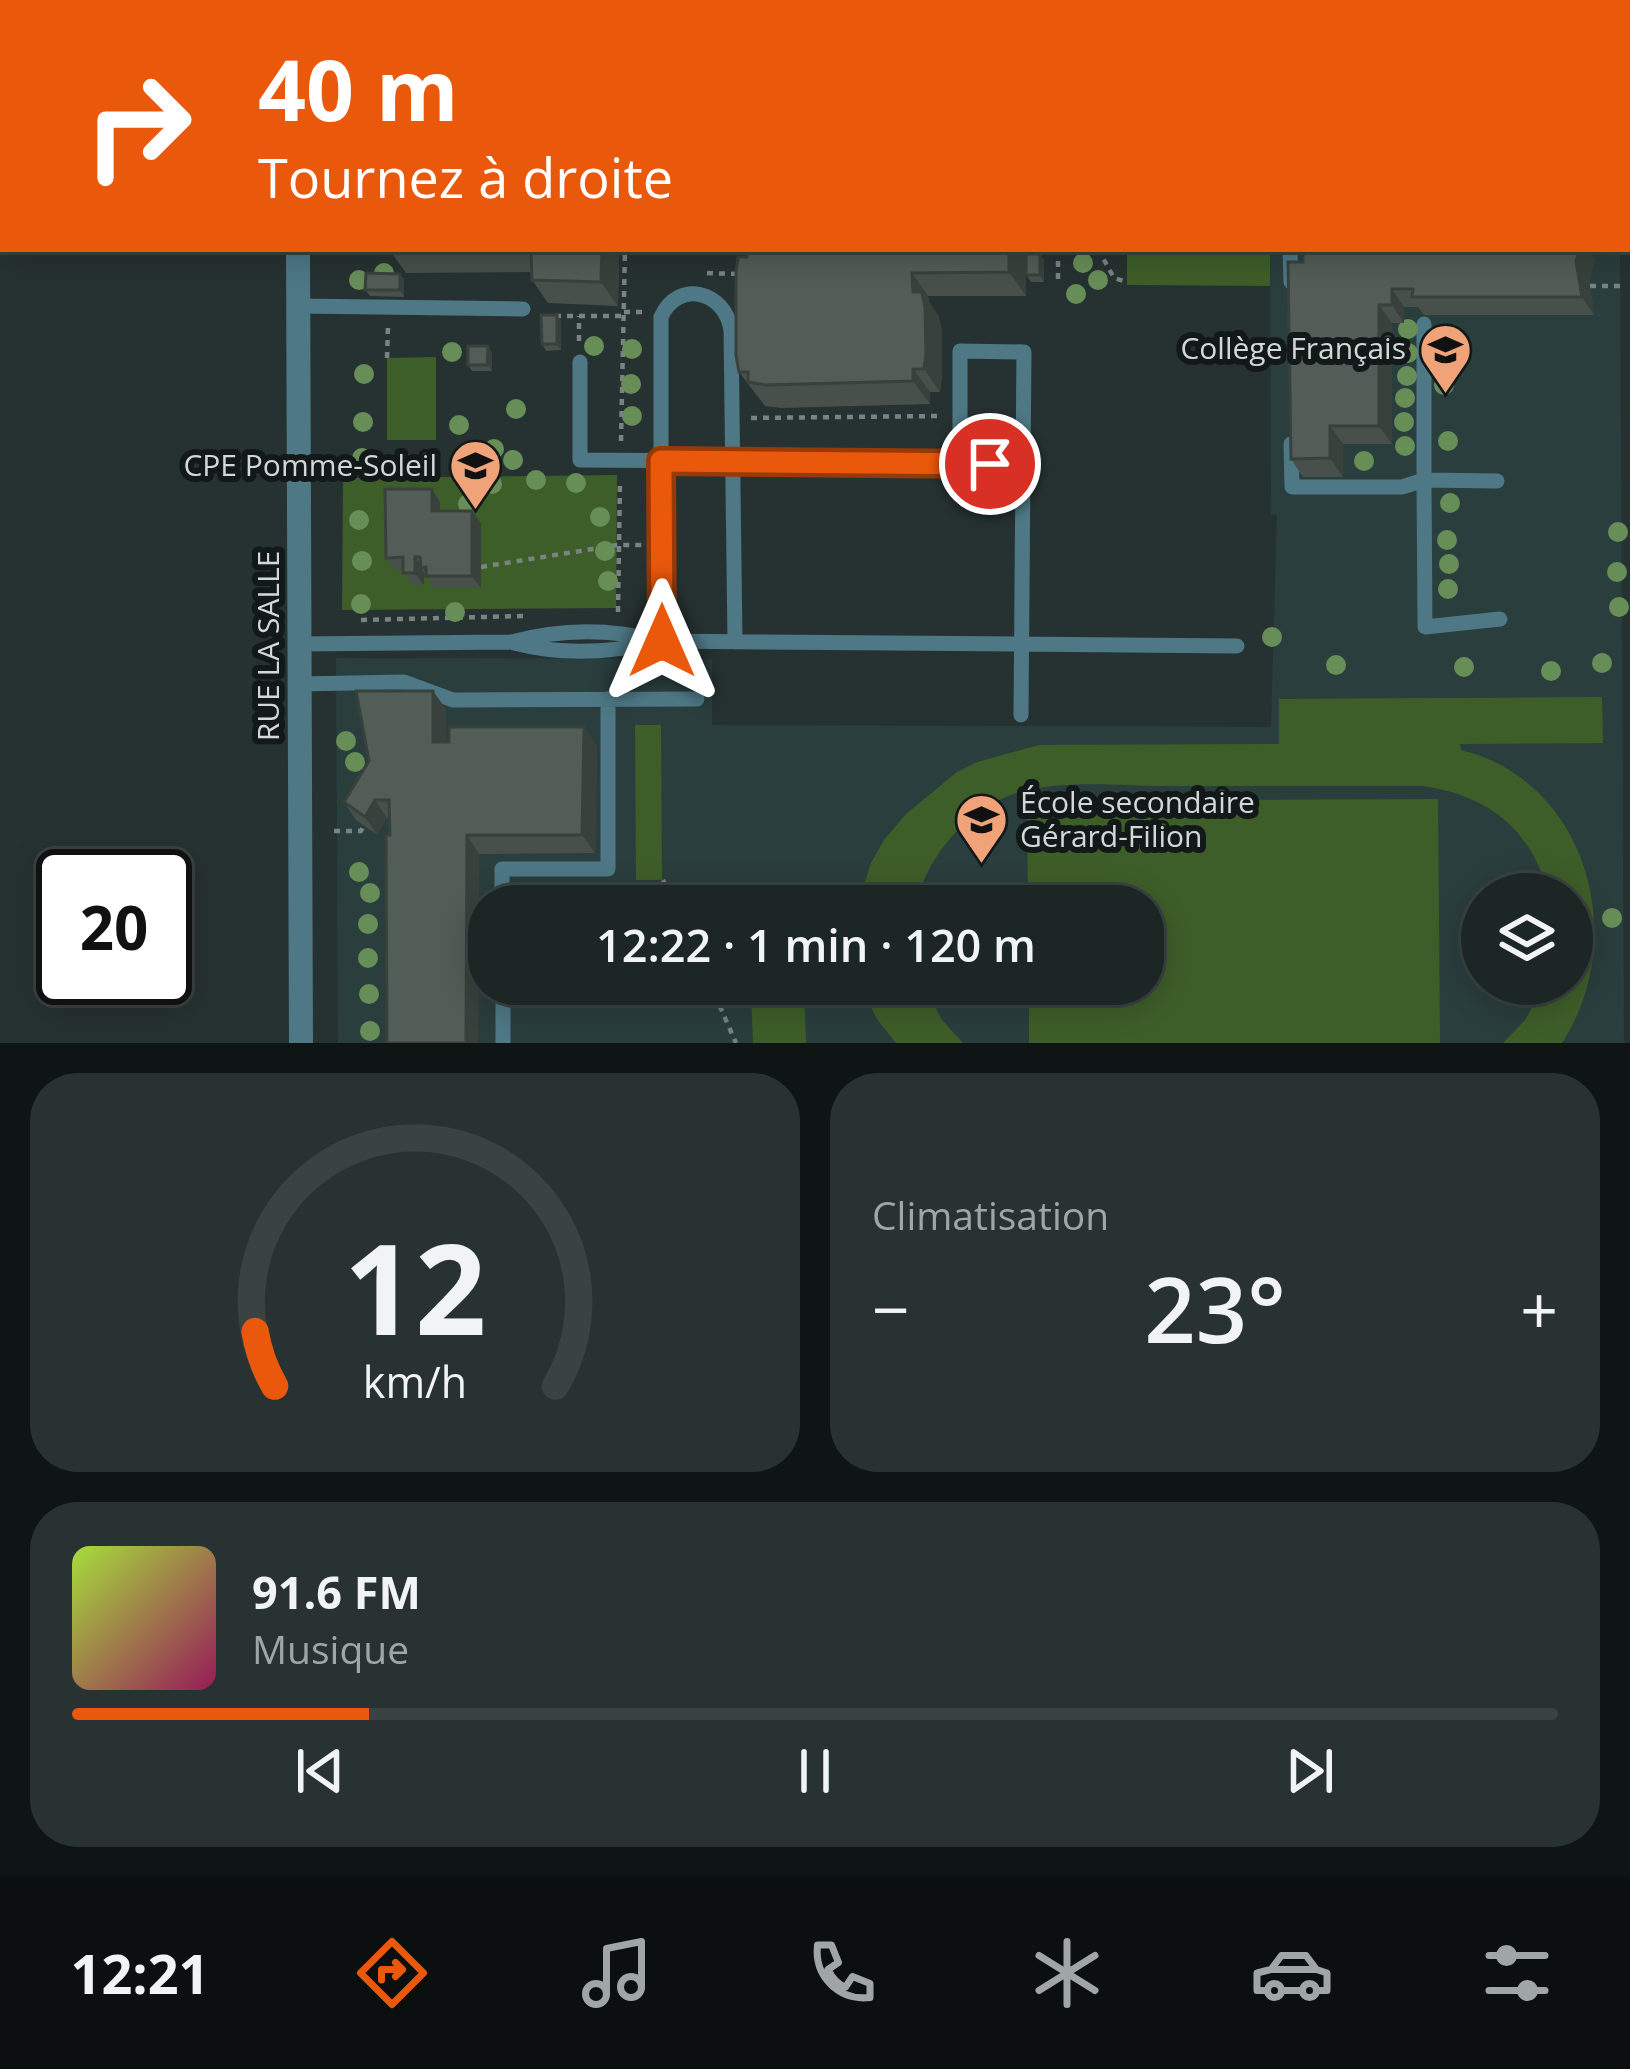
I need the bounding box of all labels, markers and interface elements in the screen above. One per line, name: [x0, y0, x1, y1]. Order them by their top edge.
text: 40 m: [258, 31, 458, 146]
icon: right: [60, 48, 216, 204]
text: Tournez à droite: [258, 140, 673, 214]
school or university icon: Collège Français: [1417, 321, 1473, 395]
place label: Collège Français: [1180, 327, 1406, 368]
pin: [939, 413, 1041, 515]
icon: arrive: [957, 431, 1023, 497]
school or university icon: CPE Pomme-Soleil: [448, 438, 504, 512]
place label: CPE Pomme-Soleil: [183, 444, 437, 485]
street label: RUE LA SALLE: [247, 551, 288, 741]
position arrow: [599, 578, 725, 704]
place label: École secondaire Gérard-Filion: [1020, 781, 1255, 856]
school or university icon: École secondaire Gérard-Filion: [953, 792, 1009, 866]
speed limit sign: 20: [36, 849, 192, 1005]
map controls: [1461, 873, 1593, 1005]
button: layers: [1461, 873, 1593, 1005]
text: 12:22 · 1 min · 120 m: [596, 914, 1036, 975]
text: Climatisation: [872, 1188, 1109, 1241]
text: 12: [344, 1202, 486, 1372]
text: 23°: [1144, 1247, 1286, 1369]
text: −: [872, 1263, 910, 1353]
text: +: [1520, 1263, 1558, 1353]
text: km/h: [363, 1351, 467, 1410]
text: 91.6 FM: [252, 1561, 421, 1622]
text: Musique: [252, 1622, 409, 1675]
icon: previous: [287, 1738, 353, 1804]
icon: pause: [782, 1738, 848, 1804]
icon: next: [1277, 1738, 1343, 1804]
icon: directions: [350, 1931, 434, 2015]
icon: music: [575, 1931, 659, 2015]
icon: phone: [800, 1931, 884, 2015]
icon: climate: [1025, 1931, 1109, 2015]
icon: car: [1250, 1931, 1334, 2015]
icon: filters: [1475, 1931, 1559, 2015]
text: 12:21: [71, 1936, 209, 2010]

